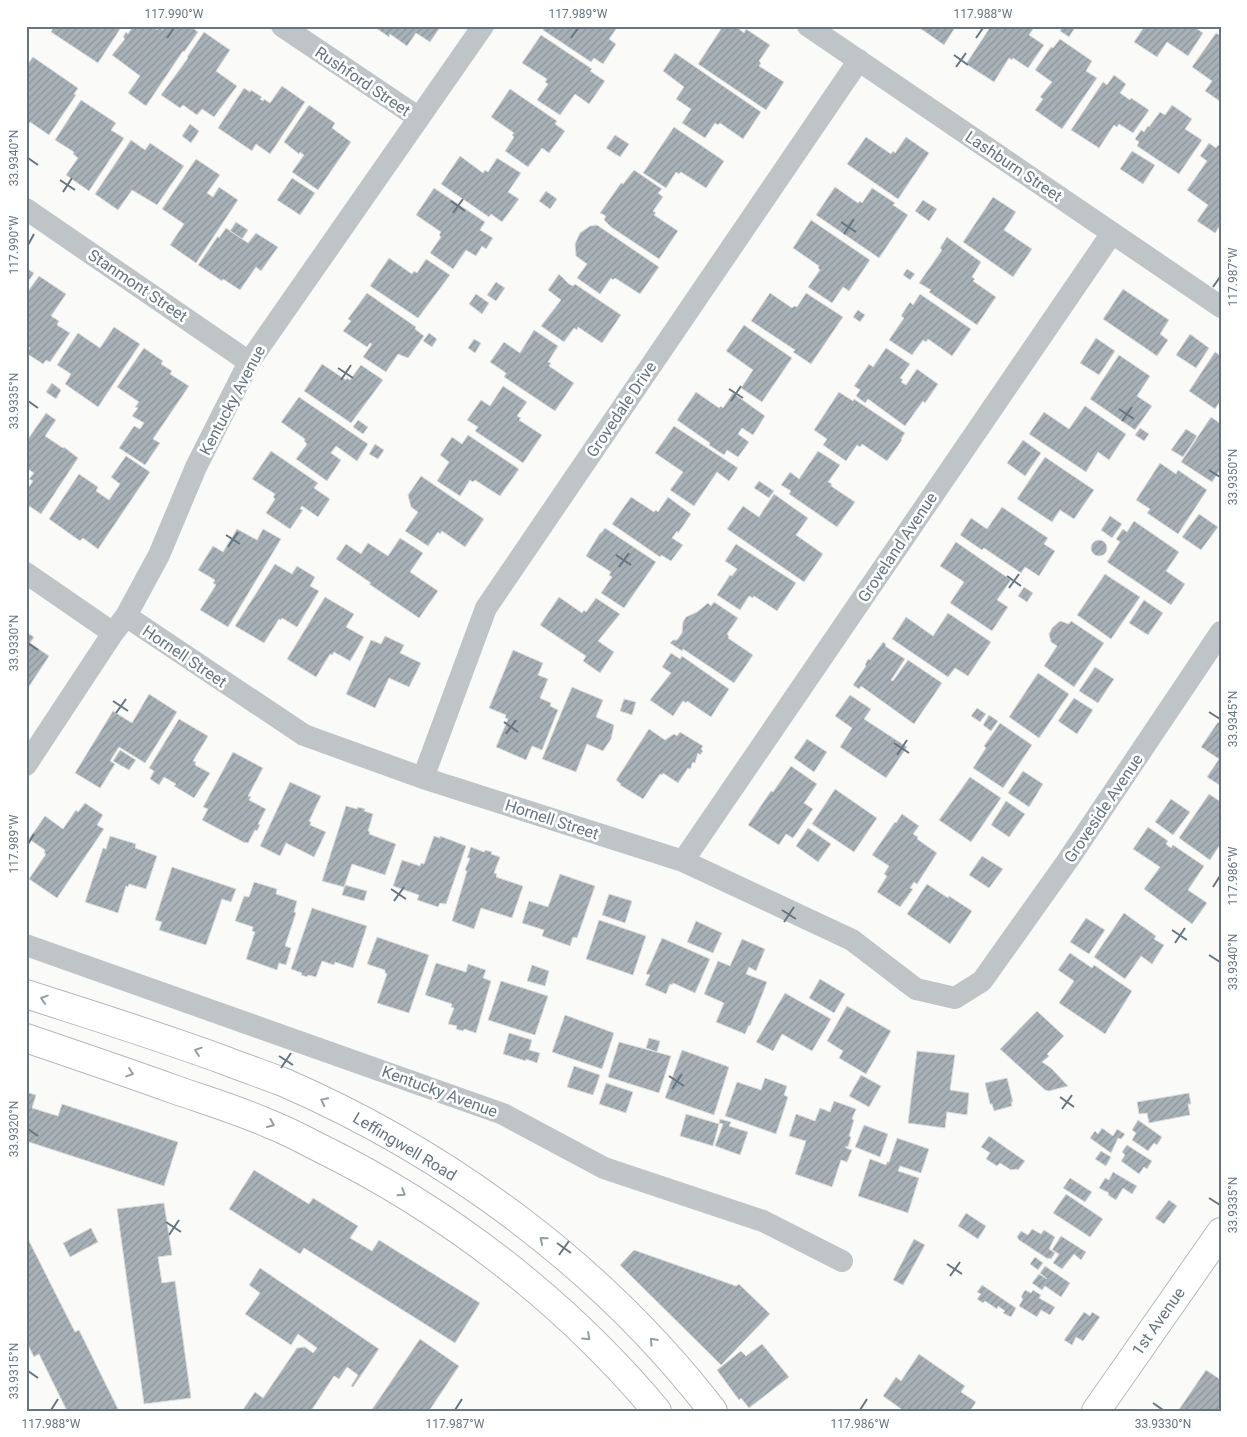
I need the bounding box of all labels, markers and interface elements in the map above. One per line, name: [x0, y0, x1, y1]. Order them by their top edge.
text: 117.990°W: [145, 7, 204, 21]
text: 117.989°W: [549, 7, 608, 21]
text: 117.988°W: [954, 7, 1013, 21]
street label: Rushford Street: [311, 43, 414, 120]
street label: Lashburn Street: [962, 127, 1066, 206]
text: 33.9340°N: [7, 130, 21, 186]
text: 117.990°W: [7, 215, 21, 274]
street label: Stanmont Street: [84, 245, 191, 326]
text: 117.987°W: [1226, 247, 1240, 306]
street label: Kentucky Avenue: [196, 342, 269, 458]
street label: Grovedale Drive: [582, 358, 660, 461]
text: 33.9335°N: [7, 373, 21, 429]
text: 33.9350°N: [1226, 449, 1240, 505]
street label: Groveland Avenue: [854, 489, 941, 606]
text: 33.9330°N: [7, 615, 21, 671]
street label: Hornell Street: [139, 621, 230, 691]
text: 33.9345°N: [1226, 691, 1240, 747]
street label: Groveside Avenue: [1060, 750, 1147, 866]
street label: Hornell Street: [503, 795, 601, 844]
text: 117.989°W: [7, 814, 21, 873]
text: 117.986°W: [1226, 846, 1240, 905]
text: 33.9340°N: [1226, 934, 1240, 990]
one-way arrow: [40, 995, 48, 1005]
one-way arrow: [194, 1047, 203, 1057]
street label: Kentucky Avenue: [379, 1062, 500, 1121]
one-way arrow: [125, 1067, 134, 1077]
one-way arrow: [320, 1097, 329, 1107]
text: 33.9320°N: [7, 1101, 21, 1157]
street label: Leffingwell Road: [349, 1108, 460, 1185]
one-way arrow: [266, 1119, 274, 1129]
text: 33.9335°N: [1226, 1177, 1240, 1233]
one-way arrow: [397, 1187, 406, 1196]
one-way arrow: [540, 1237, 549, 1246]
street label: 1st Avenue: [1128, 1284, 1189, 1359]
one-way arrow: [581, 1331, 590, 1340]
one-way arrow: [650, 1338, 659, 1347]
text: 33.9315°N: [7, 1343, 21, 1399]
text: 117.988°W: [22, 1417, 81, 1431]
text: 117.987°W: [426, 1417, 485, 1431]
text: 117.986°W: [831, 1417, 890, 1431]
text: 33.9330°N: [1135, 1417, 1191, 1431]

